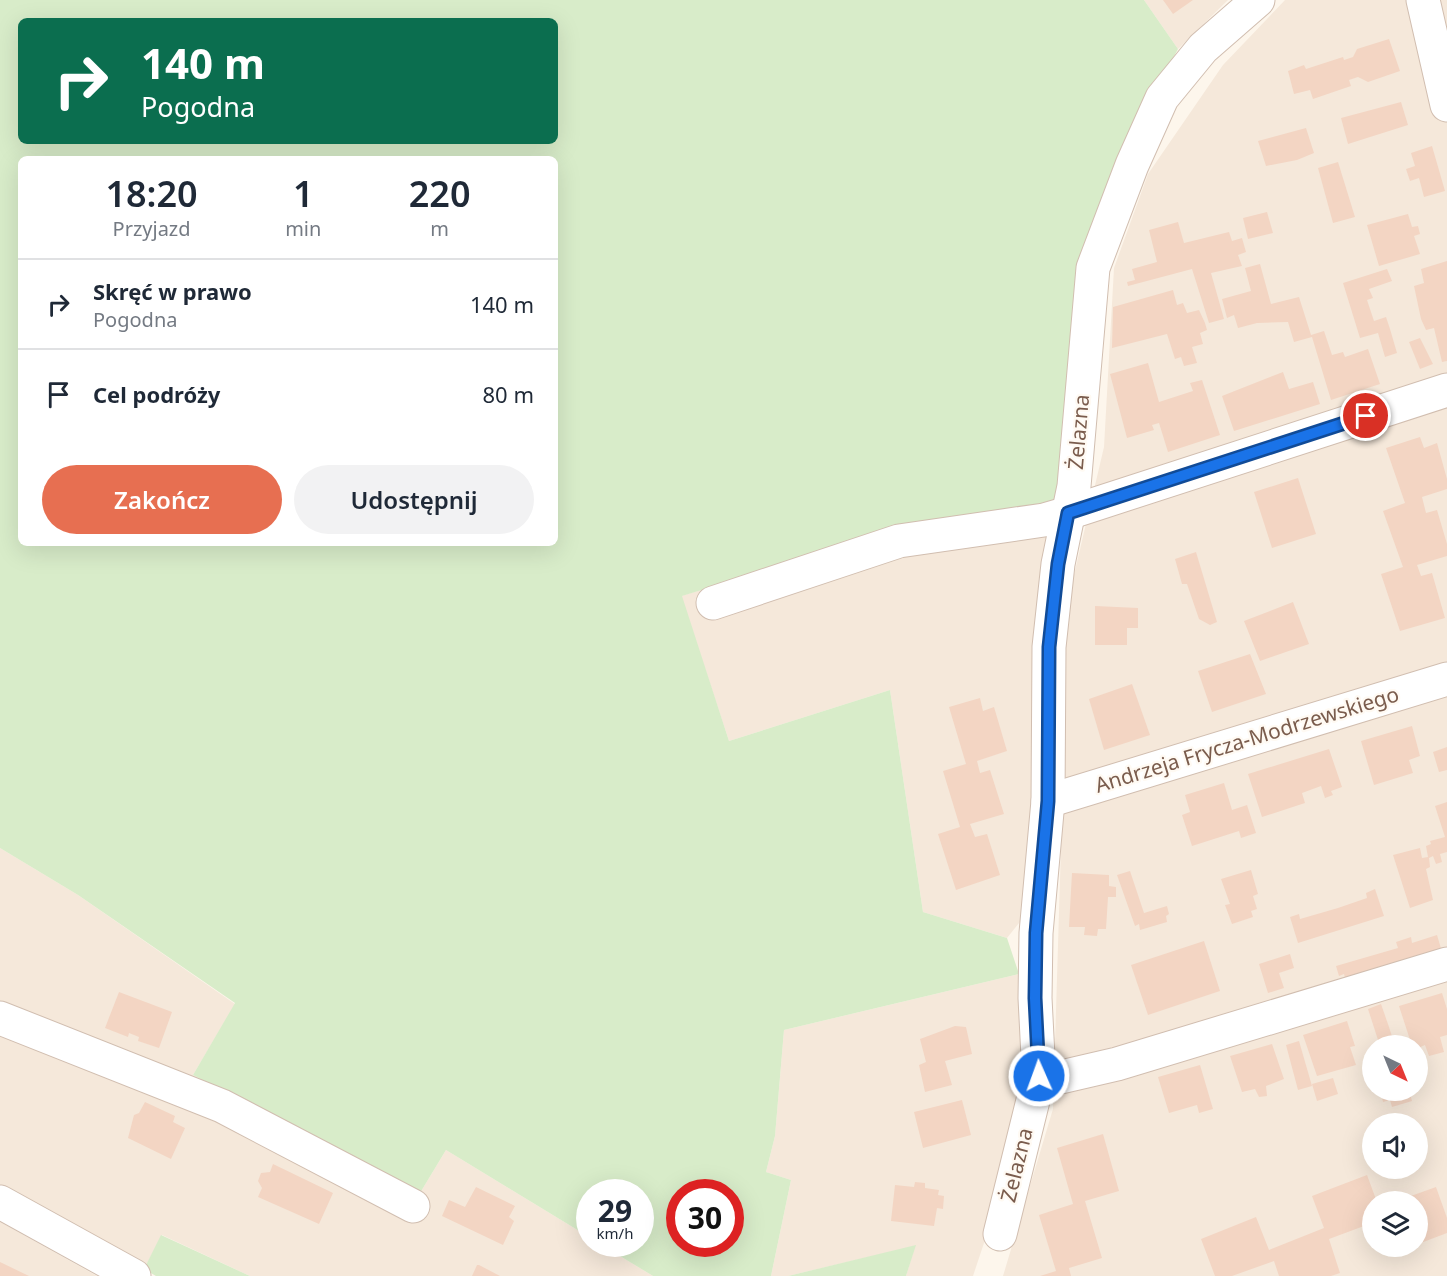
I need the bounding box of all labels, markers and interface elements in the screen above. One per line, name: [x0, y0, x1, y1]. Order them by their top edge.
text: 140 m: [141, 34, 265, 91]
icon: right: [42, 42, 120, 120]
text: Pogodna: [141, 88, 255, 125]
text: 18:20: [105, 169, 198, 218]
text: 1: [293, 169, 314, 218]
text: 220: [409, 169, 471, 218]
text: Przyjazd: [113, 215, 191, 242]
text: min: [285, 215, 321, 242]
text: m: [430, 215, 449, 242]
text: Skręć w prawo: [93, 276, 252, 306]
icon: right: [42, 288, 75, 321]
text: 140 m: [470, 289, 534, 319]
text: Pogodna: [93, 306, 177, 333]
icon: arrive: [42, 378, 75, 411]
text: Cel podróży: [93, 379, 220, 409]
text: 80 m: [483, 379, 534, 409]
pin: [1340, 390, 1391, 441]
street label: Żelazna: [1061, 393, 1095, 471]
icon: arrive: [1349, 399, 1382, 432]
button: Zakończ: [42, 465, 282, 534]
button: Udostępnij: [294, 465, 534, 534]
street label: Andrzeja Frycza-Modrzewskiego: [1091, 679, 1402, 799]
north arrow: [1362, 1035, 1428, 1101]
map controls: [1362, 1035, 1428, 1257]
position arrow: [1007, 1044, 1071, 1108]
button: sound: [1362, 1113, 1428, 1179]
street label: Żelazna: [993, 1125, 1039, 1205]
speed limit sign: 30: [666, 1179, 744, 1257]
text: 29: [598, 1190, 632, 1231]
button: layers: [1362, 1191, 1428, 1257]
text: km/h: [597, 1223, 633, 1243]

